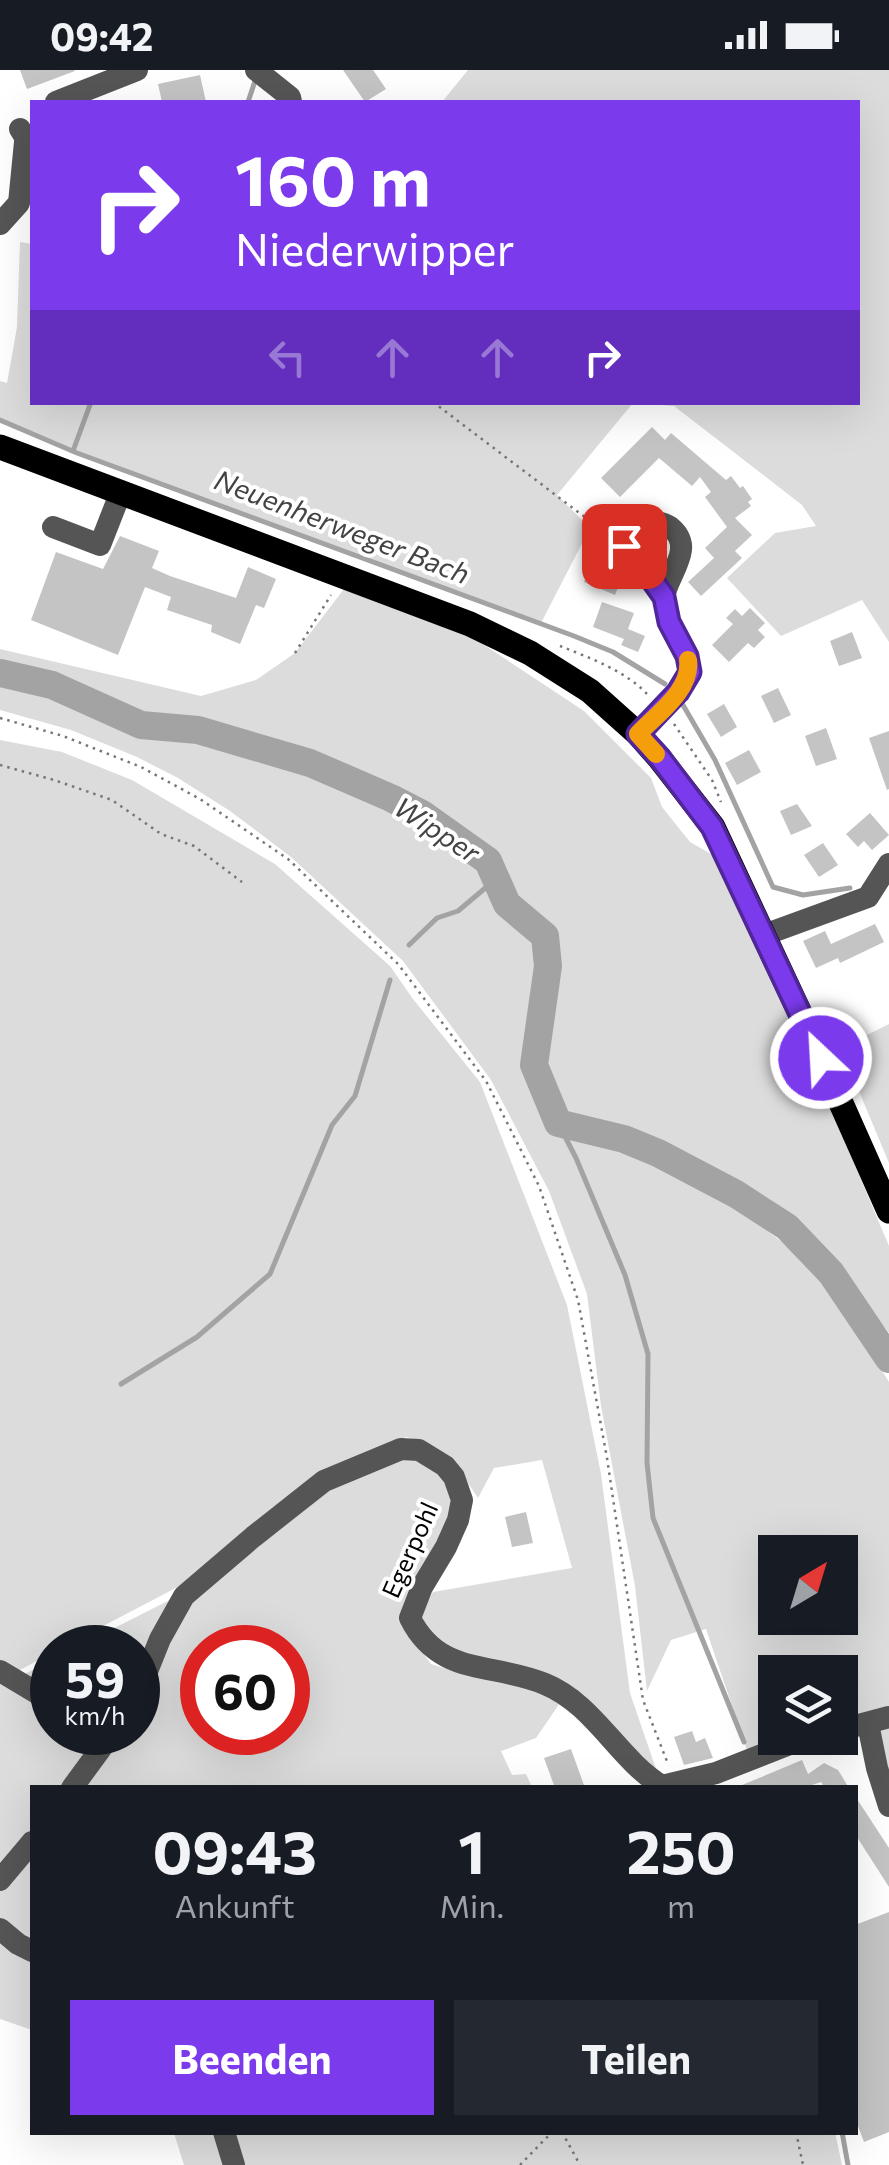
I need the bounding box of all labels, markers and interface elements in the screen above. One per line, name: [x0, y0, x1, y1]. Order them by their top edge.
text: 09:42: [50, 12, 153, 59]
text: 160 m: [235, 135, 431, 220]
icon: right: [70, 140, 200, 270]
text: Niederwipper: [235, 220, 514, 275]
icon: left: [260, 330, 315, 385]
icon: ahead: [365, 330, 420, 385]
icon: ahead: [470, 330, 525, 385]
icon: right: [575, 330, 630, 385]
water label: Neuenherweger Bach: [210, 462, 475, 590]
pin: [582, 504, 667, 589]
icon: arrive: [597, 519, 652, 574]
water label: Wipper: [389, 789, 487, 870]
position arrow: [769, 1006, 873, 1110]
street label: Egerpohl: [375, 1497, 443, 1602]
north arrow: [758, 1535, 858, 1635]
map controls: [758, 1535, 858, 1755]
speed limit sign: 60: [180, 1625, 310, 1755]
text: 59: [65, 1647, 125, 1708]
button: layers: [758, 1655, 858, 1755]
text: km/h: [65, 1700, 125, 1730]
text: 09:43: [152, 1813, 317, 1886]
text: 1: [458, 1813, 485, 1886]
text: 250: [627, 1813, 736, 1886]
text: Ankunft: [175, 1885, 295, 1925]
text: Min.: [439, 1885, 504, 1925]
text: m: [667, 1885, 695, 1925]
button: Beenden: [70, 2000, 434, 2115]
button: Teilen: [454, 2000, 818, 2115]

